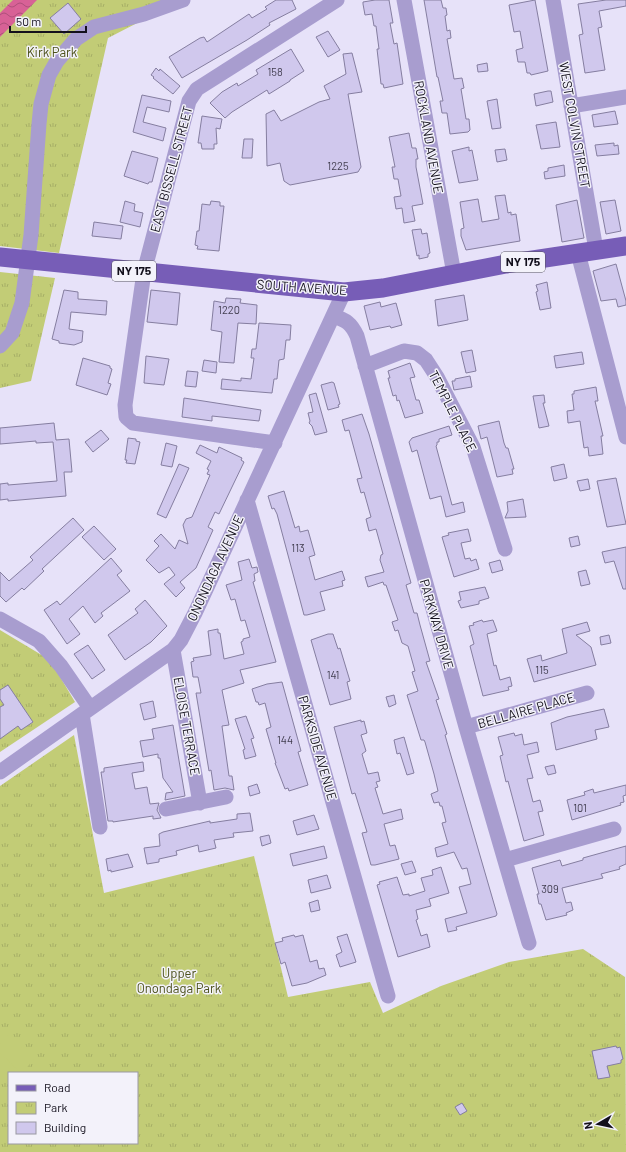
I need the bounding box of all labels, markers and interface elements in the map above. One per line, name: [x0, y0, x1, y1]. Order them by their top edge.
scale bar: [10, 8, 86, 34]
text: 50 m: [16, 14, 41, 28]
park label: Kirk Park: [27, 44, 78, 60]
street label: WEST COLVIN STREET: [556, 61, 594, 189]
house number: 158: [267, 65, 283, 78]
street label: ROCKLAND AVENUE: [411, 79, 447, 195]
street label: EAST BISSELL STREET: [146, 104, 196, 234]
house number: 1225: [327, 159, 349, 172]
road number: NY 175: [501, 252, 545, 272]
road number: NY 175: [112, 261, 156, 281]
street label: SOUTH AVENUE: [256, 276, 348, 298]
house number: 1220: [218, 303, 240, 316]
street label: TEMPLE PLACE: [426, 368, 480, 454]
street label: ONONDAGA AVENUE: [183, 512, 247, 624]
house number: 113: [291, 541, 305, 554]
street label: PARKWAY DRIVE: [416, 577, 458, 671]
house number: 115: [535, 663, 549, 676]
house number: 141: [327, 668, 339, 681]
street label: ELOISE TERRACE: [170, 675, 204, 777]
street label: BELLAIRE PLACE: [476, 688, 576, 731]
street label: PARKSIDE AVENUE: [295, 694, 341, 802]
house number: 144: [277, 733, 293, 746]
house number: 101: [573, 801, 587, 814]
house number: 309: [541, 882, 559, 895]
park label: Upper Onondaga Park: [137, 965, 222, 996]
legend: [8, 1072, 138, 1144]
text: Road: [44, 1080, 71, 1094]
text: Park: [44, 1100, 68, 1114]
north arrow: [578, 1104, 618, 1144]
text: Building: [44, 1120, 86, 1134]
text: N: [581, 1121, 595, 1130]

